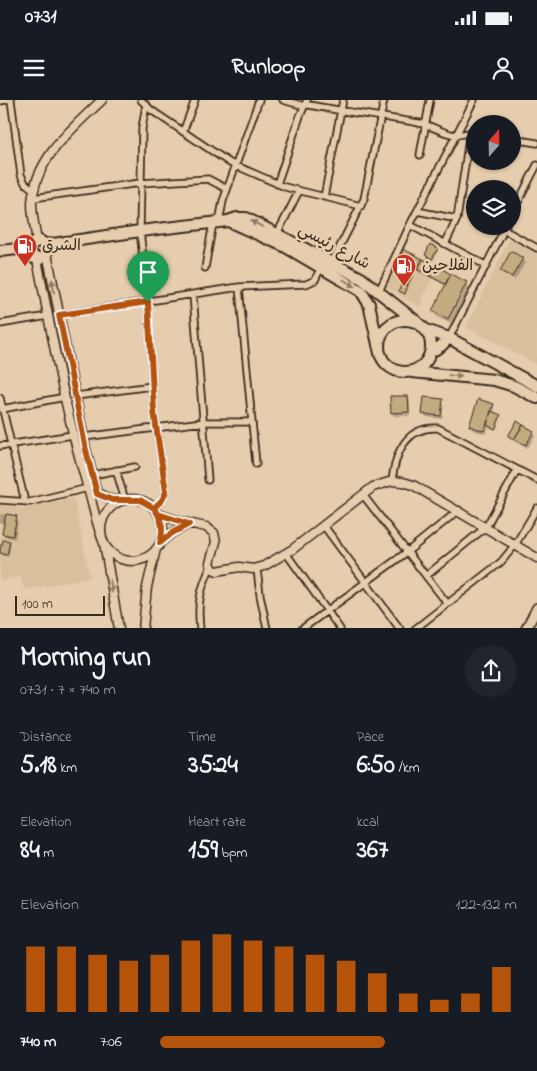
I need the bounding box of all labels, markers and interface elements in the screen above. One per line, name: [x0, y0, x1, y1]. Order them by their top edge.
text: 07:31: [25, 4, 57, 31]
text: Runloop: [231, 52, 306, 84]
icon: menu: [20, 54, 48, 82]
icon: person: [489, 54, 517, 82]
north arrow: [466, 115, 521, 170]
map controls: [466, 115, 521, 235]
button: layers: [466, 180, 521, 235]
street label: شارع رئيسي: [293, 218, 374, 277]
one-way arrow: [250, 220, 264, 228]
fuel station icon: الشرق: [12, 233, 38, 267]
place label: الشرق: [42, 234, 81, 258]
pin: [127, 251, 169, 302]
fuel station icon: الفلاحين: [391, 253, 417, 287]
place label: الفلاحين: [422, 254, 473, 278]
icon: arrive: [134, 258, 162, 286]
one-way arrow: [49, 278, 57, 294]
one-way arrow: [343, 279, 356, 288]
one-way arrow: [447, 372, 463, 380]
one-way arrow: [107, 578, 115, 594]
scale bar: [15, 593, 105, 617]
text: 100 m: [22, 594, 53, 615]
text: Morning run: [20, 638, 151, 679]
button: share: [465, 645, 517, 697]
text: 07:31 · 7 × 740 m: [20, 678, 116, 702]
text: Distance: [20, 727, 72, 748]
text: Time: [188, 727, 216, 748]
text: Pace: [357, 727, 384, 748]
text: 5.18: [20, 748, 57, 784]
text: 35:24: [188, 748, 238, 784]
text: 6:50: [357, 748, 395, 784]
text: km: [57, 758, 77, 779]
text: /km: [395, 758, 420, 779]
text: Elevation: [20, 812, 71, 833]
text: Heart rate: [188, 812, 246, 833]
text: kcal: [357, 812, 379, 833]
text: 84: [20, 833, 40, 869]
text: 159: [188, 833, 218, 869]
text: 367: [357, 833, 388, 869]
text: m: [40, 843, 54, 864]
text: bpm: [218, 843, 247, 864]
text: Elevation: [20, 893, 79, 917]
text: 122–132 m: [455, 893, 517, 917]
text: 740 m: [20, 1030, 57, 1054]
text: 7:06: [100, 1030, 122, 1054]

